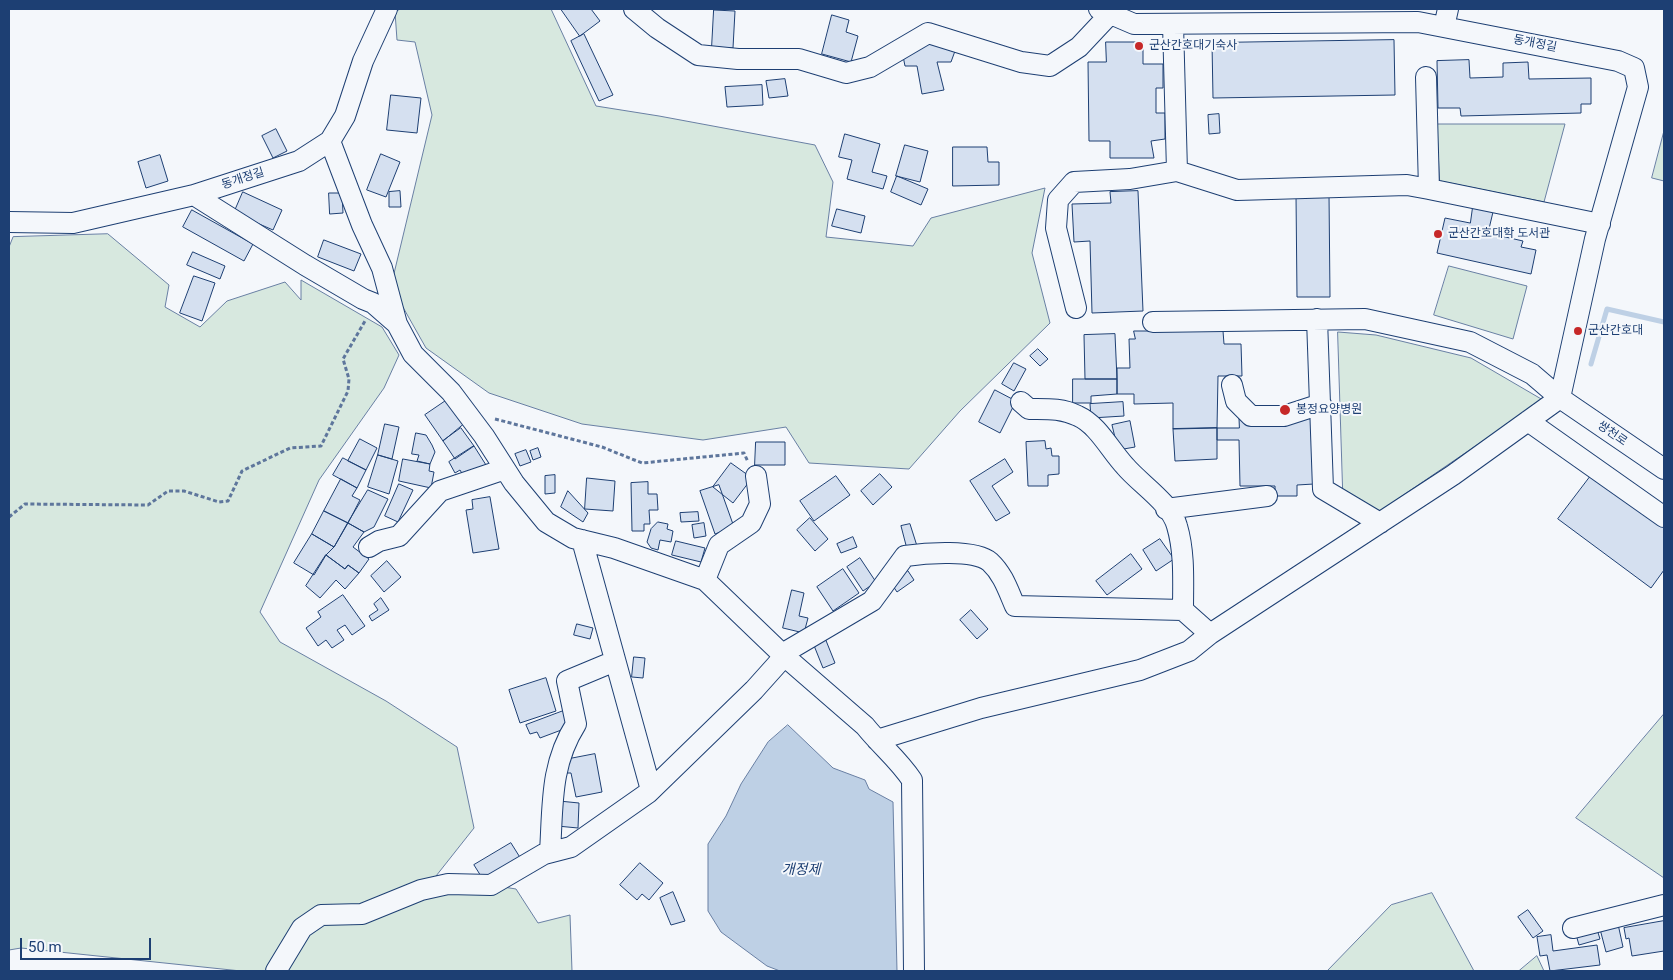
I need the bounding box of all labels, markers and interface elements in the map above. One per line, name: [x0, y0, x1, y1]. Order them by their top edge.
street label: 동개정길: [1512, 33, 1558, 55]
place label: 군산간호대기숙사: [1149, 39, 1237, 53]
marker: 군산간호대기숙사: [1133, 40, 1145, 52]
street label: 동개정길: [220, 165, 266, 193]
place label: 군산간호대학 도서관: [1448, 227, 1550, 241]
marker: 군산간호대학 도서관: [1432, 228, 1444, 240]
place label: 군산간호대: [1588, 324, 1643, 338]
marker: 군산간호대: [1572, 325, 1584, 337]
marker: 봉정요양병원: [1278, 403, 1292, 417]
place label: 봉정요양병원: [1296, 403, 1362, 417]
street label: 쌍천로: [1594, 419, 1630, 449]
water label: 개정제: [782, 862, 820, 878]
scale bar: [22, 928, 154, 960]
text: 50 m: [28, 938, 62, 956]

